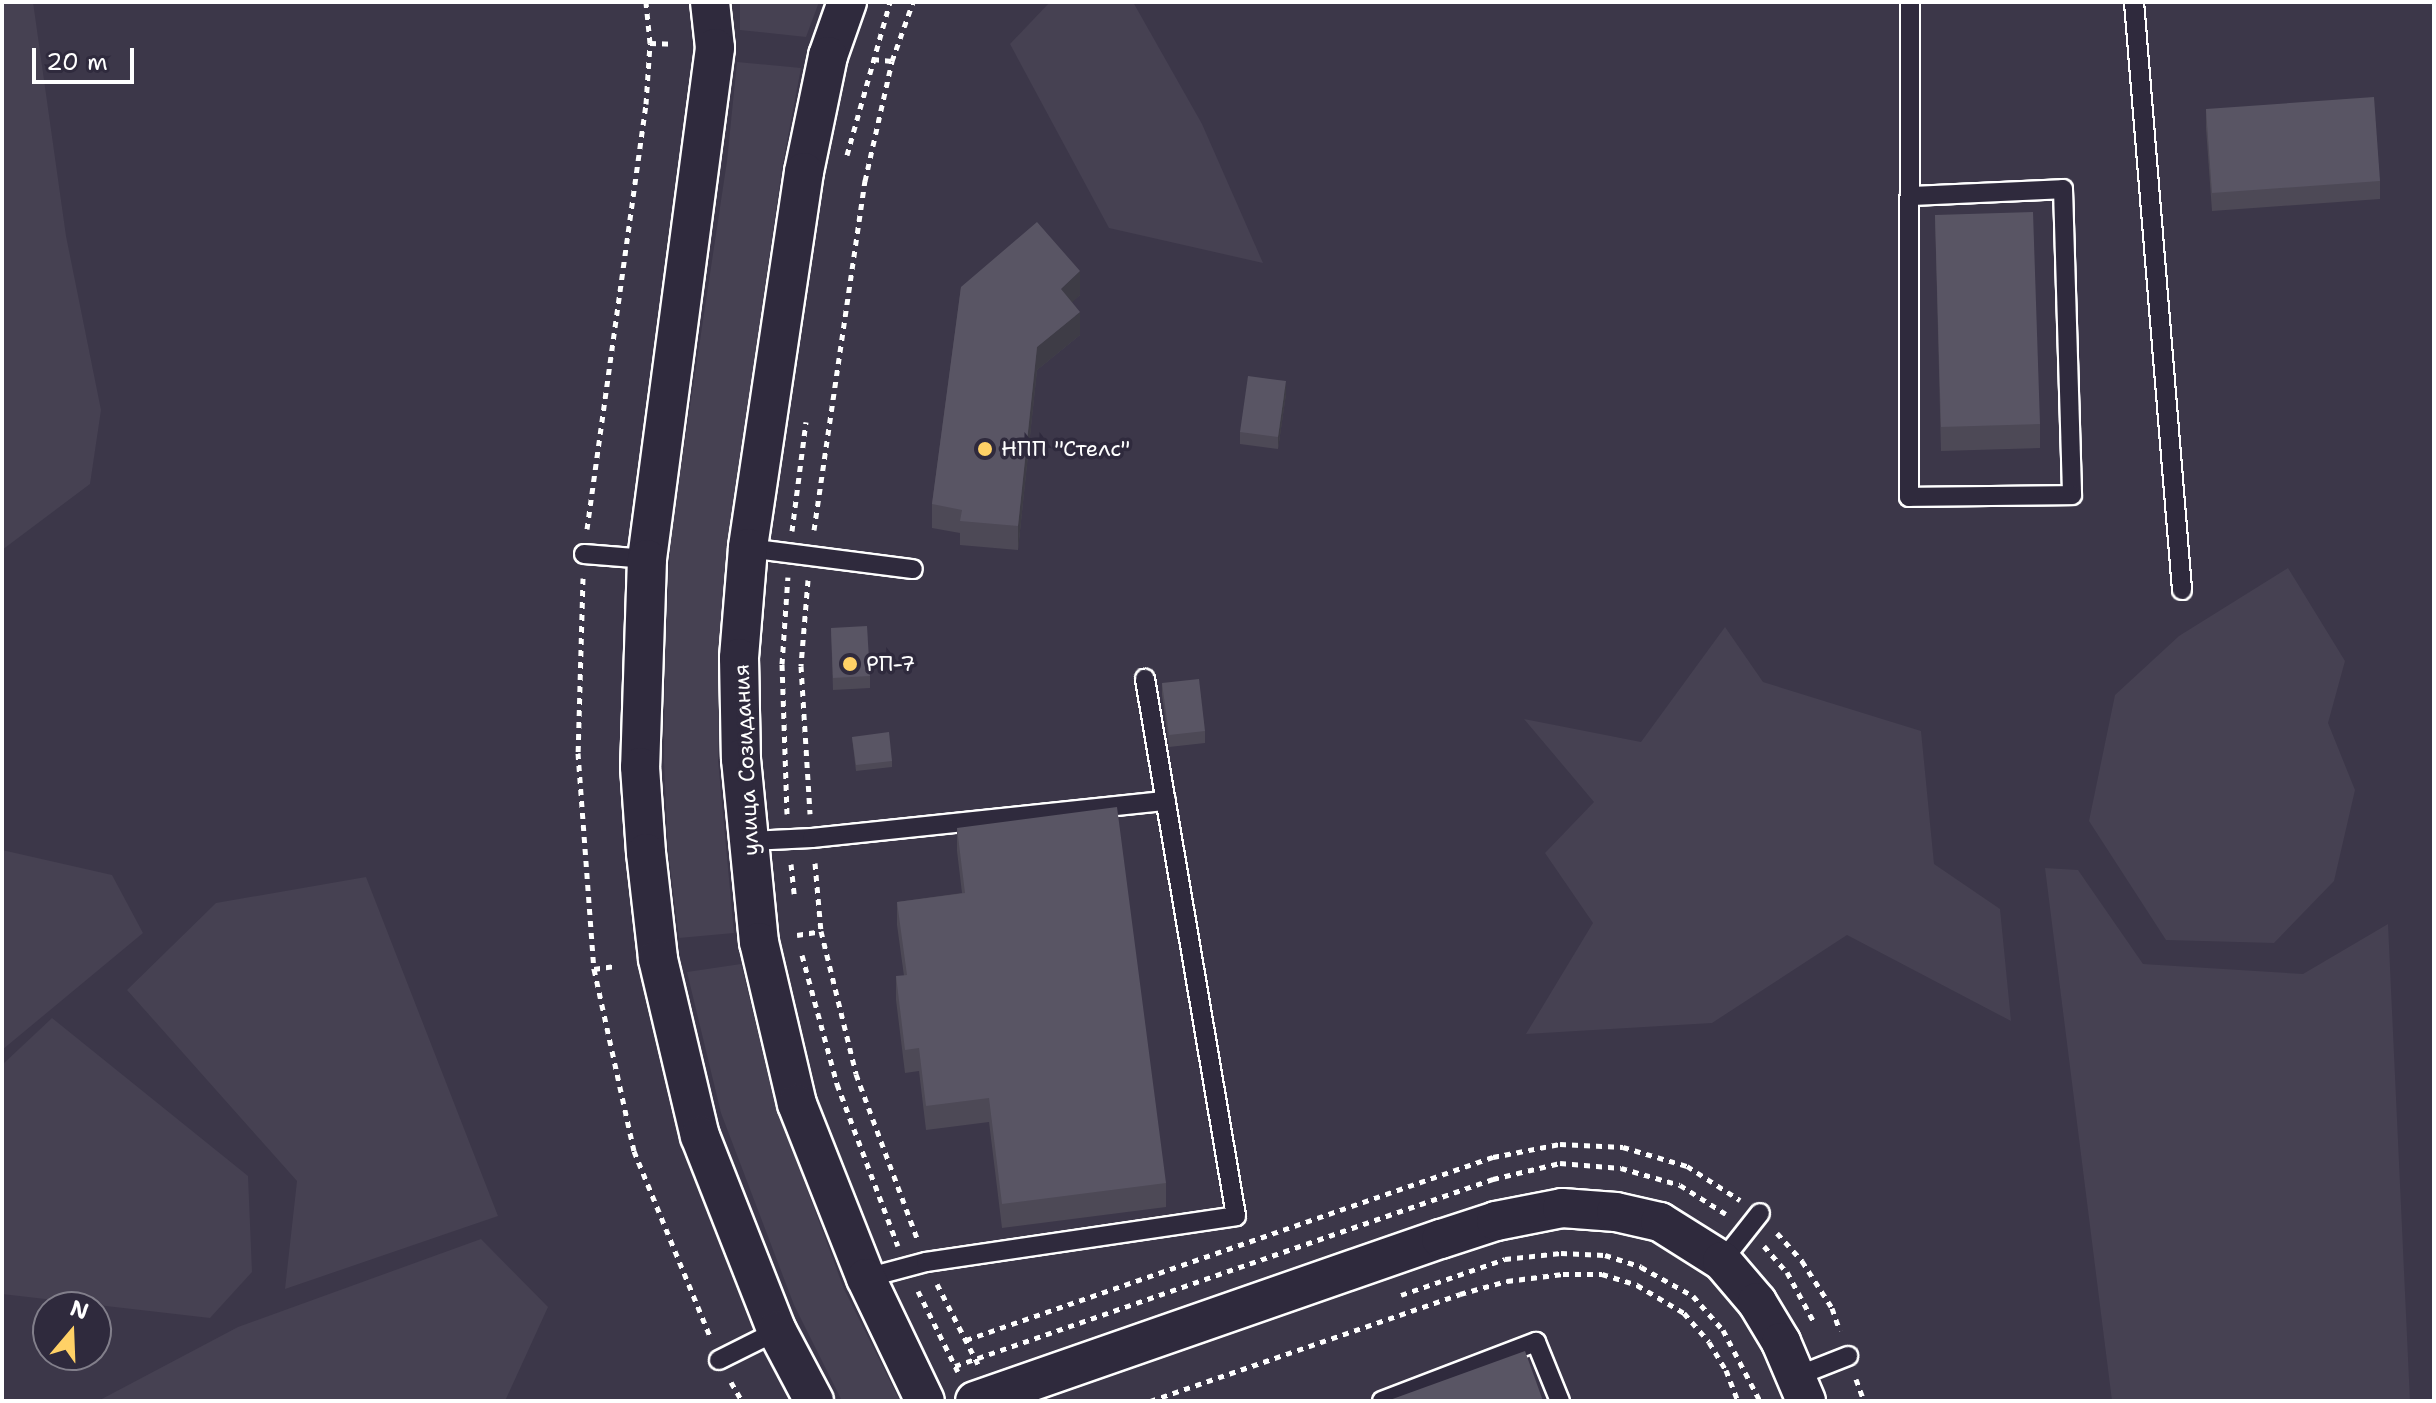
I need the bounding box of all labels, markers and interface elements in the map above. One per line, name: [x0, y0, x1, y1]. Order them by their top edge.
scale bar: [36, 32, 138, 82]
text: 20 m: [46, 46, 108, 78]
place label: НПП "Стелс": [1001, 436, 1130, 462]
marker: НПП "Стелс": [976, 440, 994, 458]
place label: РП-7: [866, 651, 915, 677]
marker: РП-7: [841, 655, 859, 673]
street label: улица Созидания: [728, 663, 764, 857]
north arrow: [32, 1291, 112, 1371]
text: N: [66, 1293, 92, 1326]

